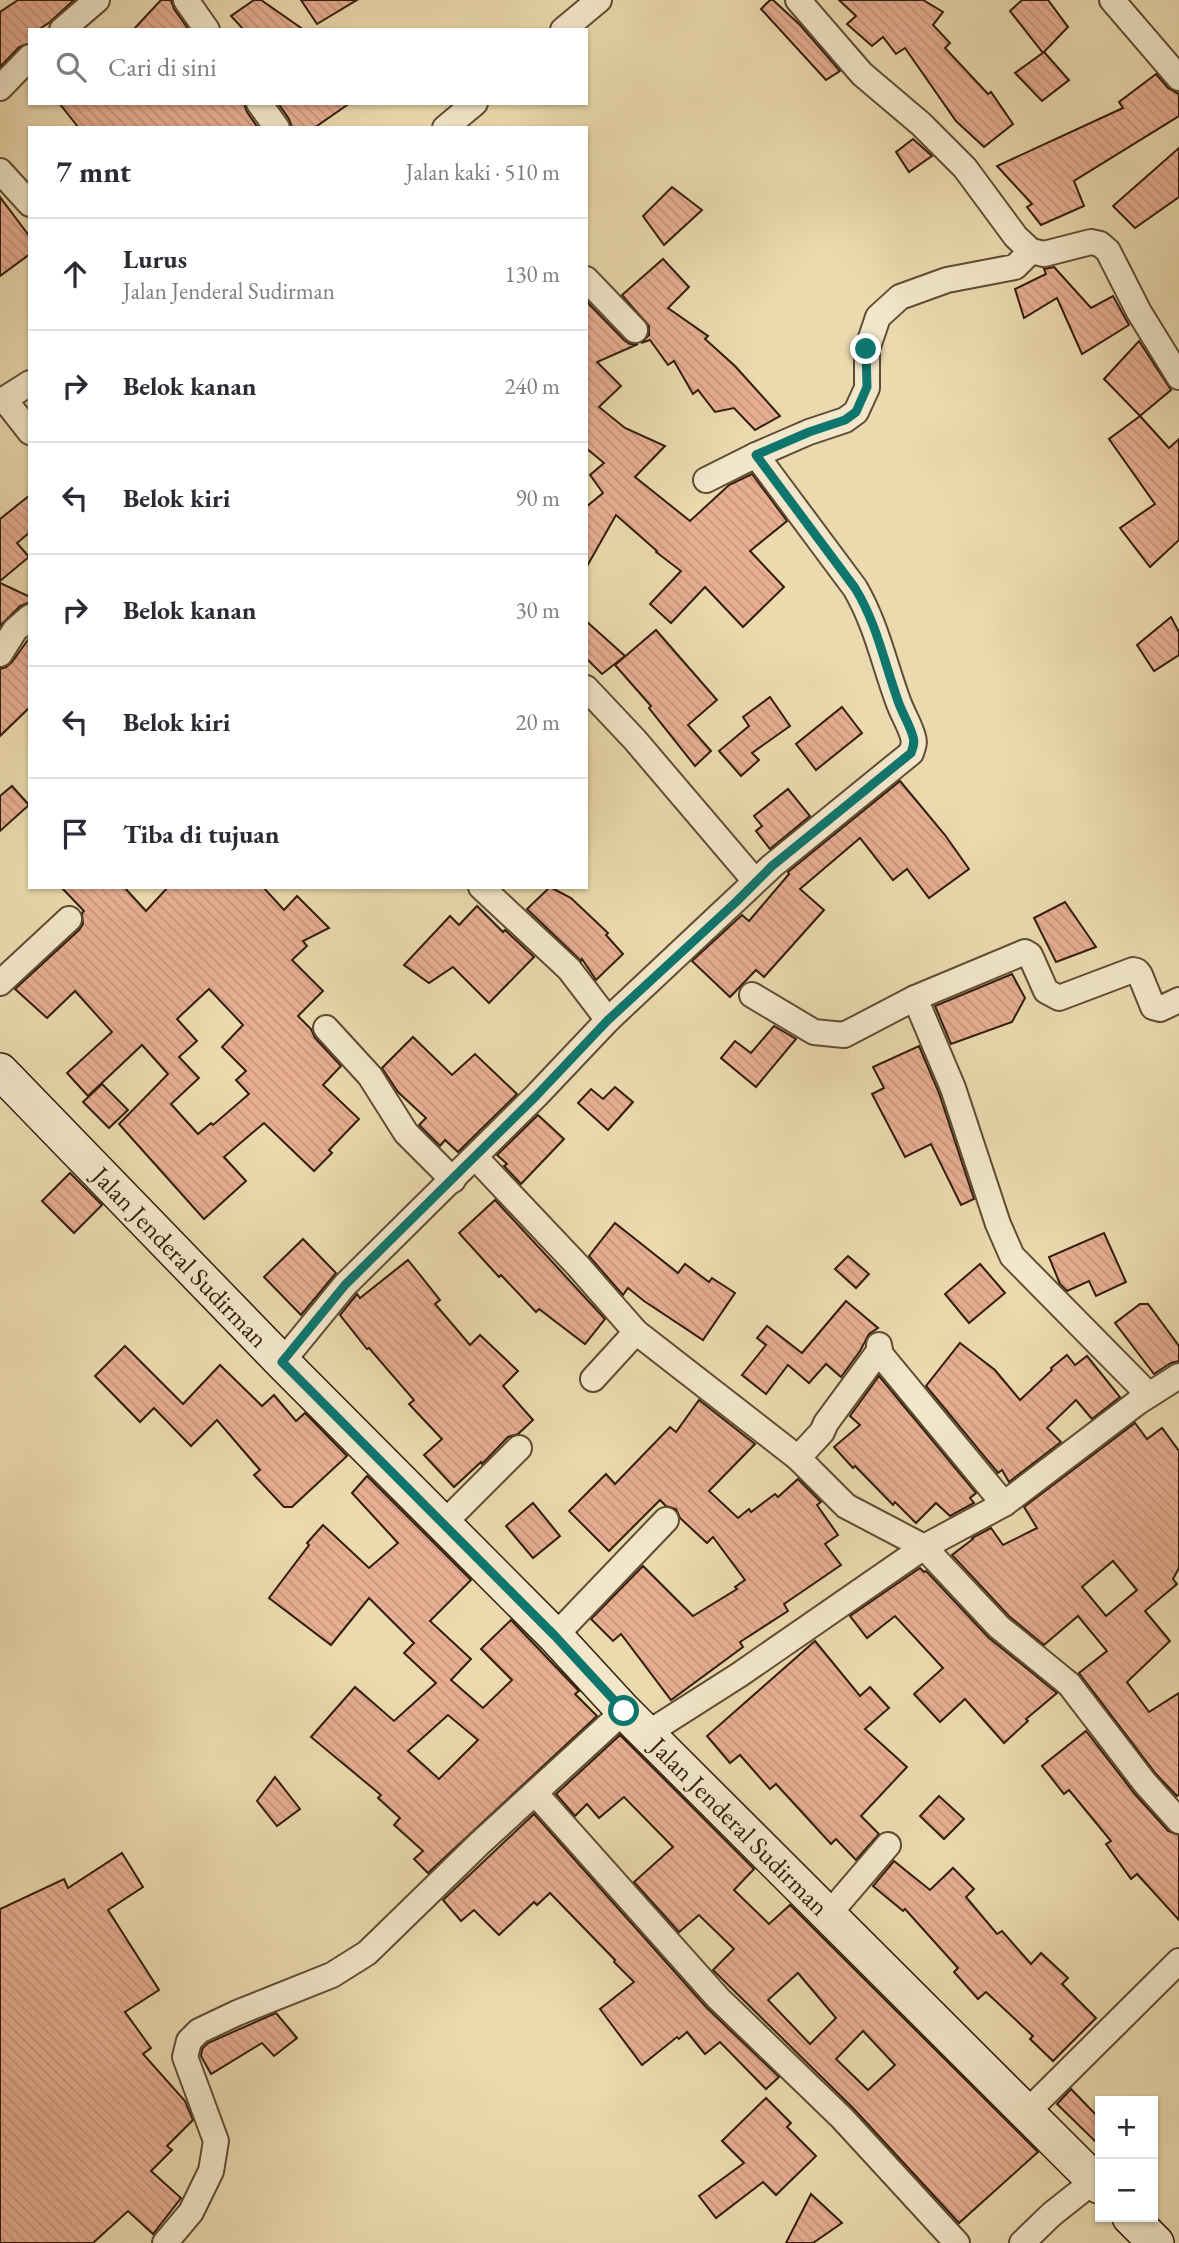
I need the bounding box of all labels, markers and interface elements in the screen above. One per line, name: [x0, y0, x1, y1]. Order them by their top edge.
search box: [28, 28, 588, 105]
icon: search: [52, 48, 90, 86]
text: Cari di sini: [108, 50, 217, 84]
text: 7 mnt: [56, 152, 131, 191]
text: Jalan kaki · 510 m: [406, 157, 560, 187]
text: Lurus: [123, 242, 187, 276]
icon: ahead: [56, 255, 94, 293]
text: 130 m: [504, 259, 560, 289]
text: Jalan Jenderal Sudirman: [123, 276, 335, 306]
route end: [850, 333, 881, 364]
icon: right: [56, 367, 94, 405]
text: Belok kanan: [123, 369, 257, 403]
text: 240 m: [504, 371, 560, 401]
icon: left: [56, 479, 94, 517]
text: Belok kiri: [123, 481, 230, 515]
text: 90 m: [515, 483, 560, 513]
icon: right: [56, 591, 94, 629]
text: Belok kanan: [123, 593, 257, 627]
text: 30 m: [515, 595, 560, 625]
icon: left: [56, 703, 94, 741]
text: Belok kiri: [123, 705, 230, 739]
text: 20 m: [515, 707, 560, 737]
icon: arrive: [56, 815, 94, 853]
text: Tiba di tujuan: [123, 817, 279, 851]
street label: Jalan Jenderal Sudirman: [83, 1158, 276, 1355]
route start: [608, 1695, 639, 1726]
street label: Jalan Jenderal Sudirman: [641, 1728, 836, 1923]
map controls: [1095, 2096, 1158, 2222]
button: +: [1095, 2096, 1158, 2159]
button: −: [1095, 2159, 1158, 2222]

